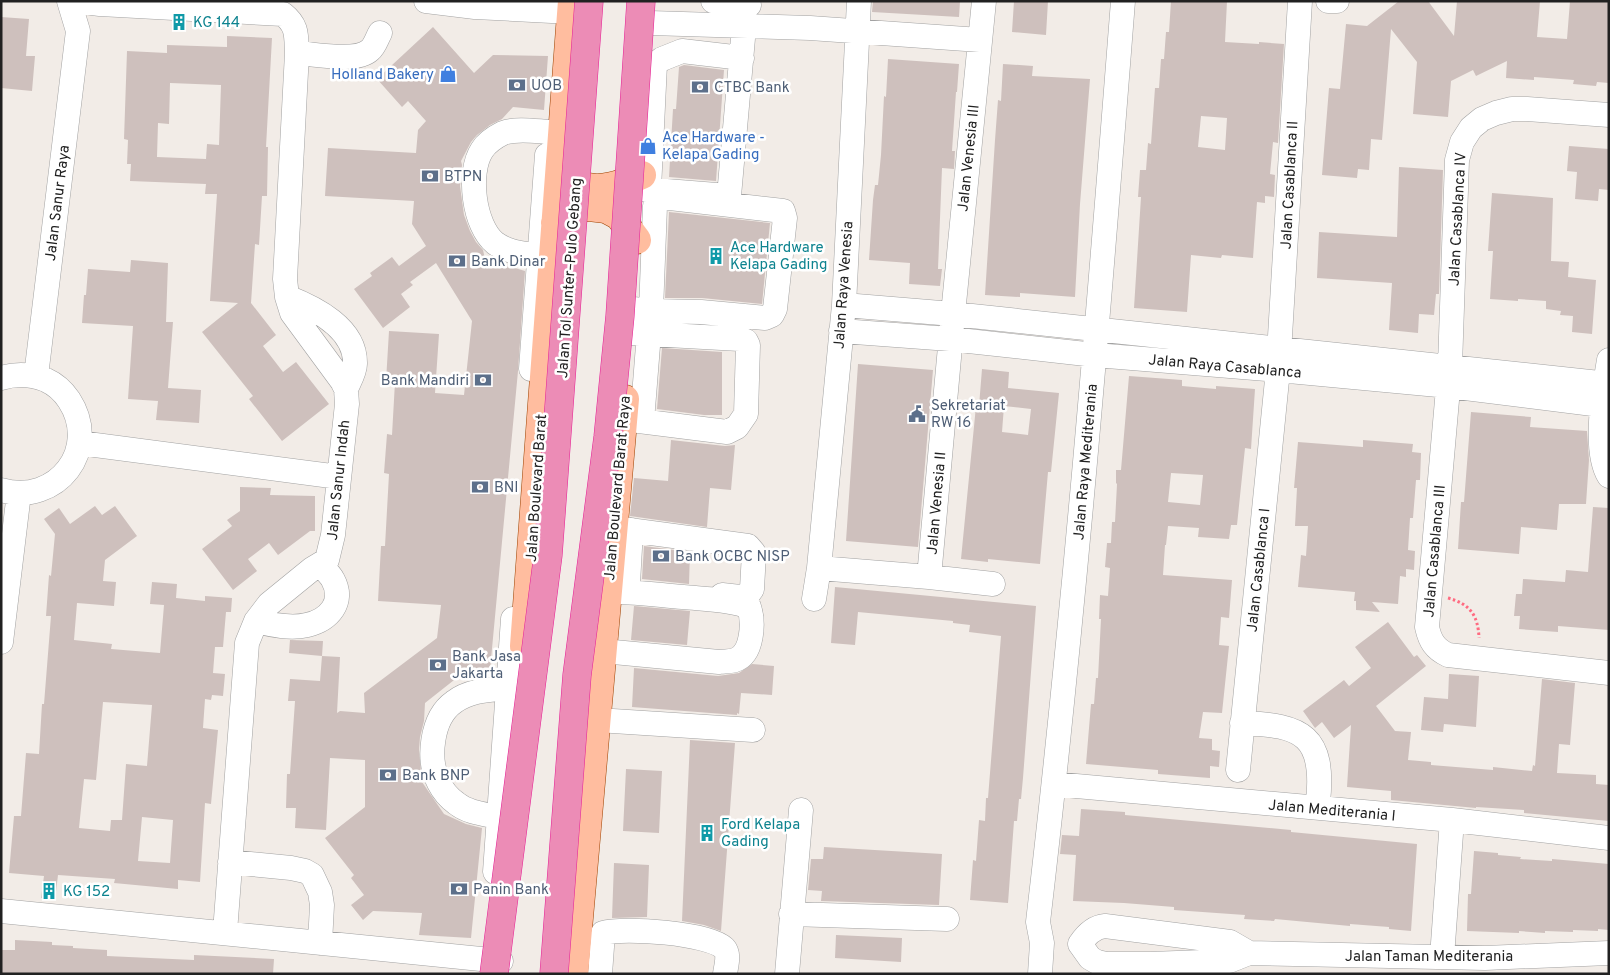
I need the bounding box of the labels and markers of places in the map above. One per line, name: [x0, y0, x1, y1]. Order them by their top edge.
building icon: KG 144: [169, 12, 189, 32]
place label: KG 144: [193, 14, 240, 33]
shop icon: Holland Bakery: [438, 64, 458, 84]
place label: Holland Bakery: [331, 66, 434, 85]
bank icon: UOB: [507, 75, 527, 95]
place label: UOB: [531, 77, 562, 96]
bank icon: CTBC Bank: [690, 77, 710, 97]
place label: CTBC Bank: [714, 79, 790, 98]
place label: Ace Hardware - Kelapa Gading: [662, 129, 765, 165]
shop icon: Ace Hardware - Kelapa Gading: [638, 136, 658, 156]
bank icon: BTPN: [420, 166, 440, 186]
place label: BTPN: [444, 168, 482, 187]
place label: Ace Hardware Kelapa Gading: [730, 239, 828, 275]
building icon: Ace Hardware Kelapa Gading: [706, 246, 726, 266]
bank icon: Bank Dinar: [447, 251, 467, 271]
place label: Bank Dinar: [471, 253, 546, 272]
bank icon: Bank Mandiri: [473, 370, 493, 390]
place label: Bank Mandiri: [381, 372, 469, 391]
place label: Sekretariat RW 16: [931, 397, 1006, 433]
public building icon: Sekretariat RW 16: [907, 404, 927, 424]
bank icon: BNI: [470, 477, 490, 497]
place label: BNI: [494, 479, 519, 498]
bank icon: Bank OCBC NISP: [651, 546, 671, 566]
place label: Bank OCBC NISP: [675, 548, 790, 567]
place label: Bank Jasa Jakarta: [452, 648, 521, 684]
bank icon: Bank Jasa Jakarta: [428, 655, 448, 675]
bank icon: Bank BNP: [378, 765, 398, 785]
place label: Bank BNP: [402, 767, 470, 786]
place label: Ford Kelapa Gading: [721, 816, 800, 852]
building icon: Ford Kelapa Gading: [697, 823, 717, 843]
bank icon: Panin Bank: [449, 879, 469, 899]
building icon: KG 152: [39, 881, 59, 901]
place label: Panin Bank: [473, 881, 549, 900]
place label: KG 152: [63, 883, 110, 902]

